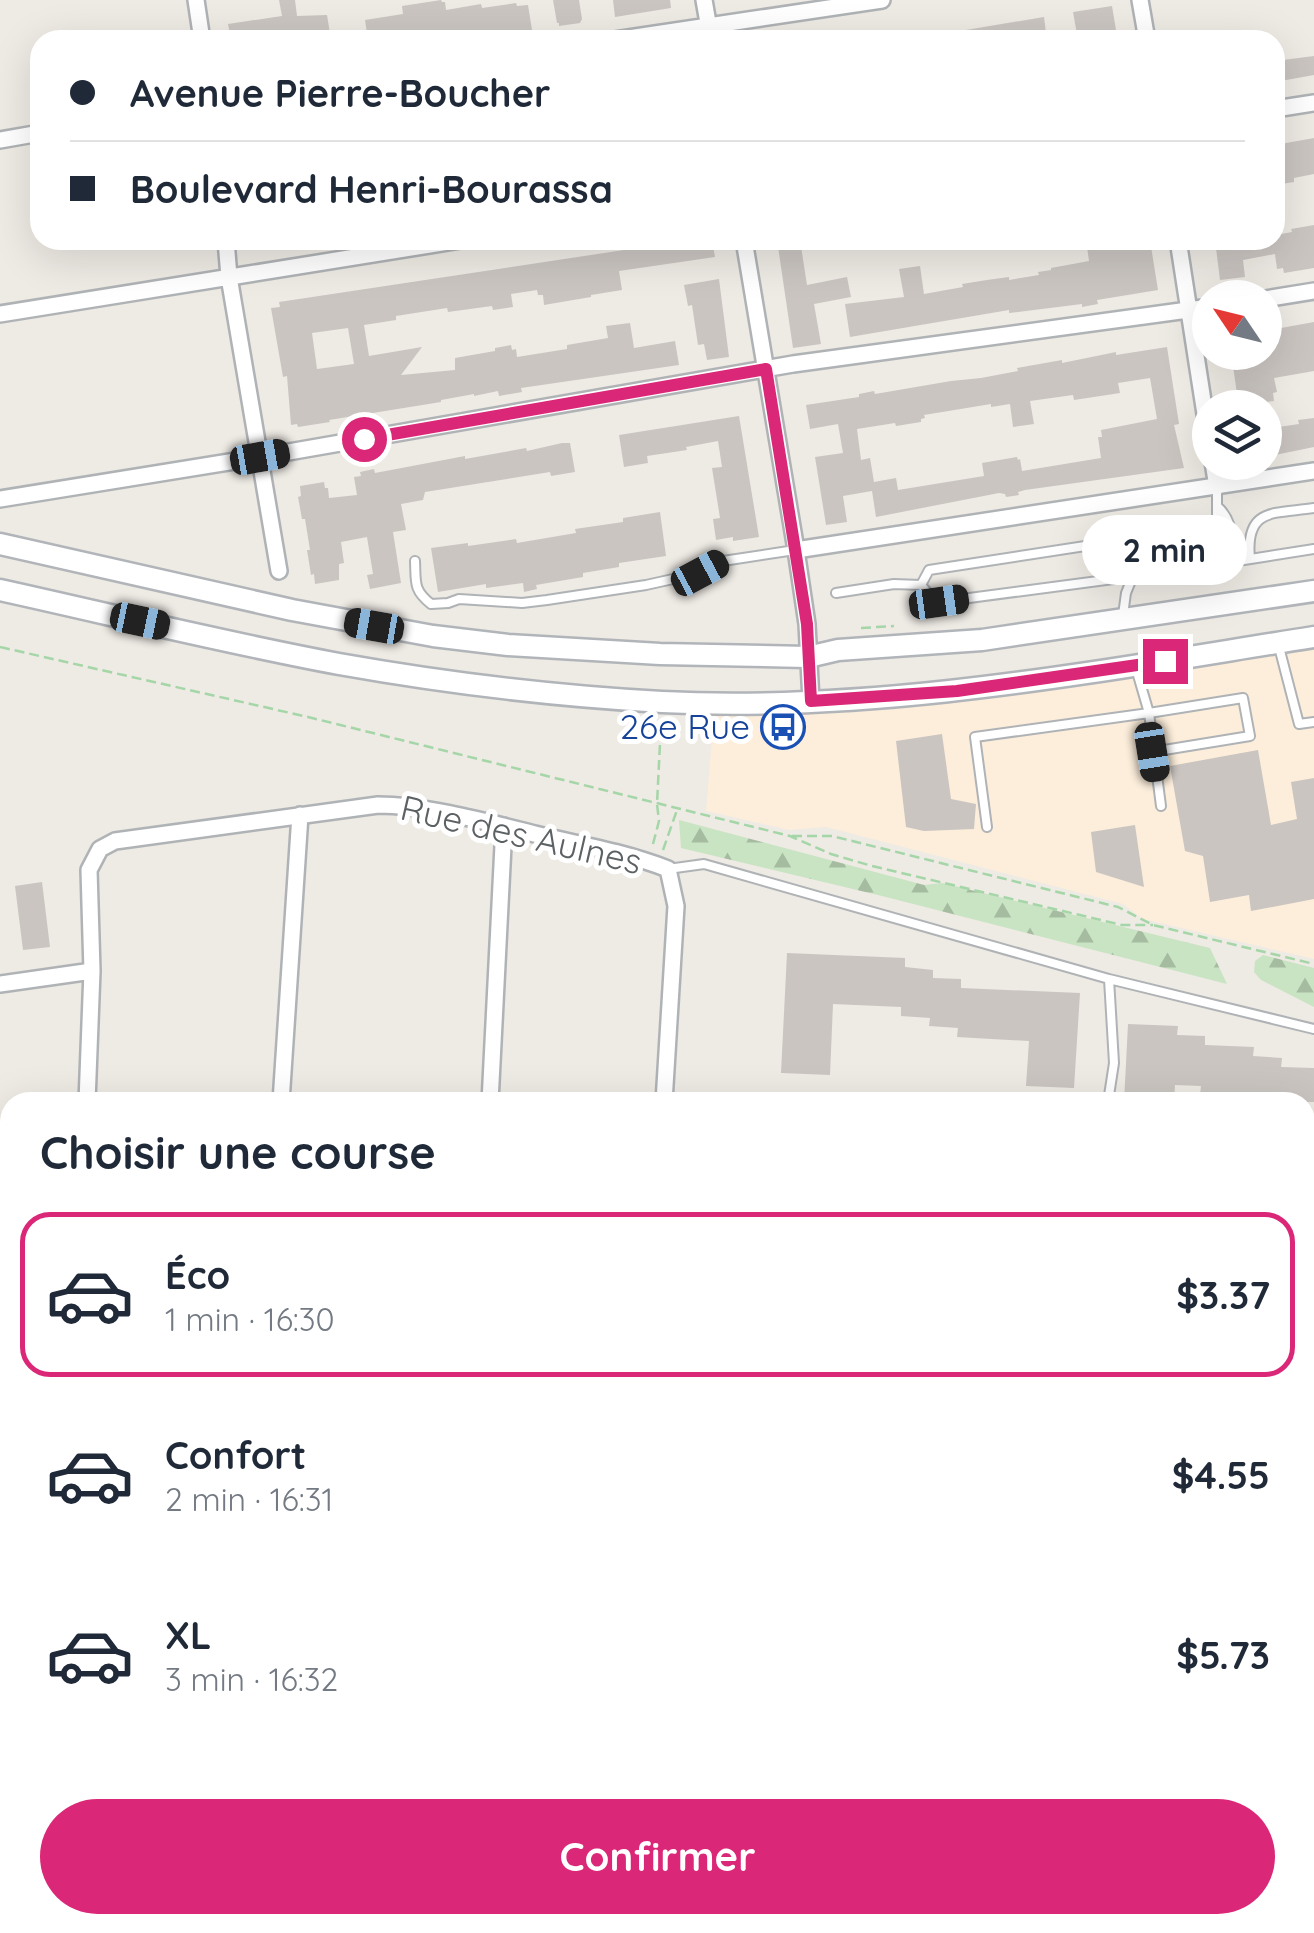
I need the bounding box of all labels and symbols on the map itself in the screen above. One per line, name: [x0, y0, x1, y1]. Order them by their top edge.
north arrow: [1192, 280, 1282, 370]
route start: [342, 417, 387, 462]
car: [228, 437, 292, 477]
callout: 2 min: [1082, 516, 1248, 586]
car: [666, 546, 734, 600]
car: [907, 583, 971, 621]
car: [108, 600, 172, 642]
car: [342, 606, 406, 646]
route end: [1143, 639, 1188, 684]
place label: 26e Rue: [620, 704, 750, 748]
bus stop icon: 26e Rue: [760, 704, 806, 750]
car: [1132, 720, 1172, 784]
street label: Rue des Aulnes: [396, 785, 646, 883]

